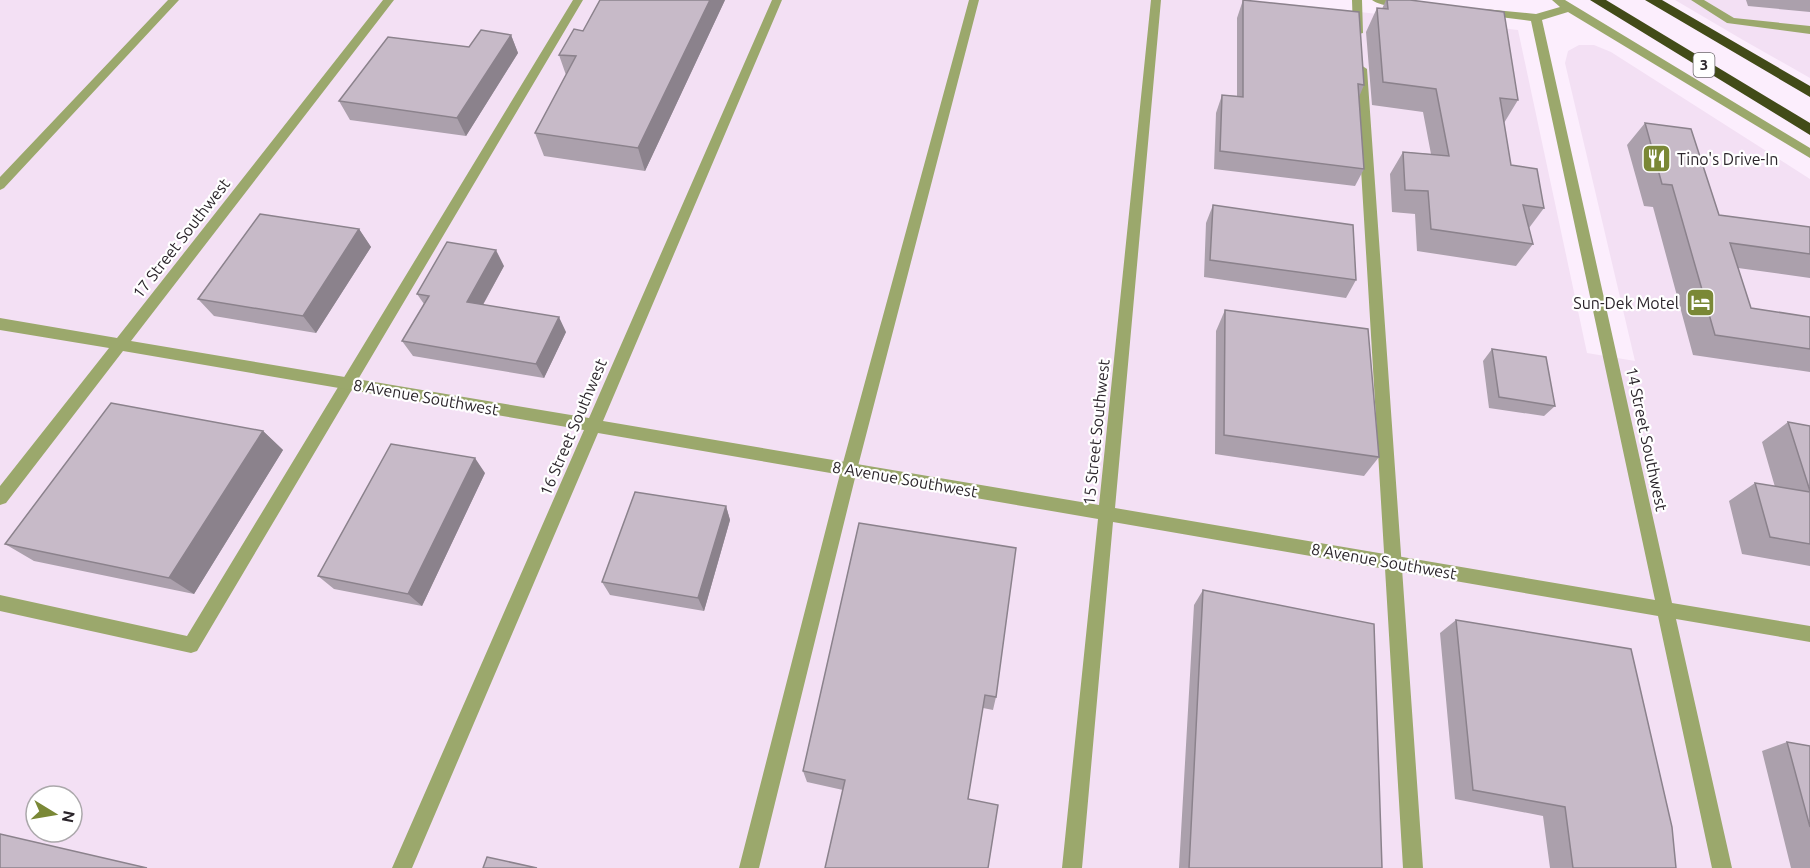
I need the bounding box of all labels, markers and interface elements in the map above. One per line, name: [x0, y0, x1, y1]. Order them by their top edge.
road number: 3: [1694, 53, 1714, 77]
restaurant icon: Tino's Drive-In: [1640, 143, 1672, 175]
place label: Tino's Drive-In: [1677, 150, 1778, 168]
street label: 17 Street Southwest: [129, 174, 234, 301]
hotel icon: Sun-Dek Motel: [1684, 287, 1716, 319]
place label: Sun-Dek Motel: [1573, 294, 1679, 312]
street label: 16 Street Southwest: [536, 355, 610, 498]
street label: 15 Street Southwest: [1079, 357, 1113, 506]
street label: 14 Street Southwest: [1623, 365, 1671, 513]
street label: 8 Avenue Southwest: [352, 375, 501, 419]
street label: 8 Avenue Southwest: [831, 457, 980, 501]
street label: 8 Avenue Southwest: [1310, 539, 1459, 583]
north arrow: [24, 784, 84, 844]
text: N: [59, 809, 79, 824]

